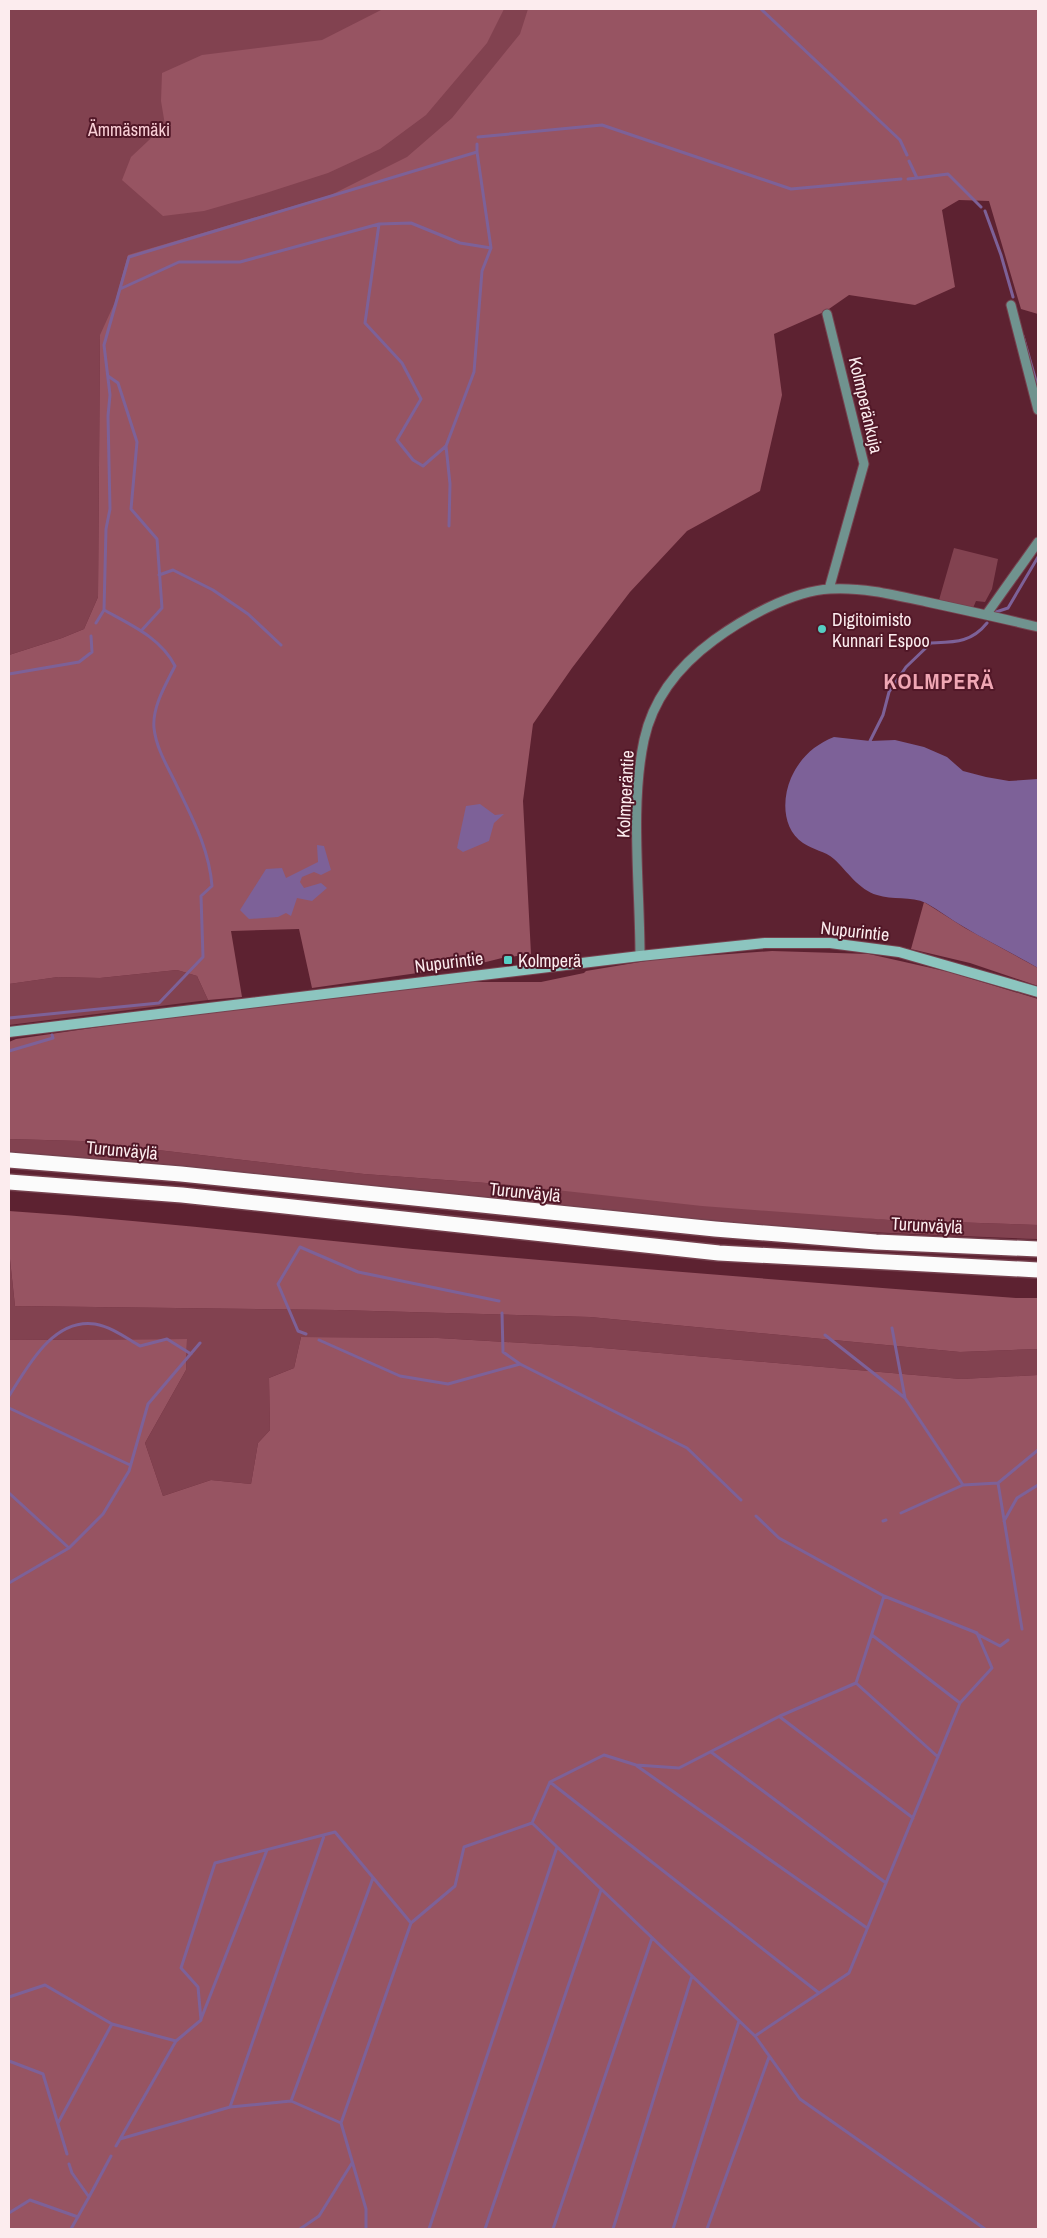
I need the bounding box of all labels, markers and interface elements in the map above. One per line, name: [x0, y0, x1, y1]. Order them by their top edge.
park label: Ämmäsmäki: [87, 117, 170, 142]
street label: Kolmperänkuja: [843, 354, 889, 456]
place label: Digitoimisto Kunnari Espoo: [832, 607, 930, 653]
marker: Digitoimisto Kunnari Espoo: [816, 623, 828, 635]
district label: KOLMPERÄ: [883, 666, 995, 696]
street label: Kolmperäntie: [610, 750, 640, 838]
street label: Nupurintie: [819, 915, 891, 947]
street label: Nupurintie: [413, 945, 485, 979]
place label: Kolmperä: [518, 948, 581, 973]
marker: Kolmperä: [502, 954, 514, 966]
street label: Turunväylä: [85, 1134, 159, 1166]
street label: Turunväylä: [488, 1176, 562, 1208]
street label: Turunväylä: [891, 1211, 963, 1239]

